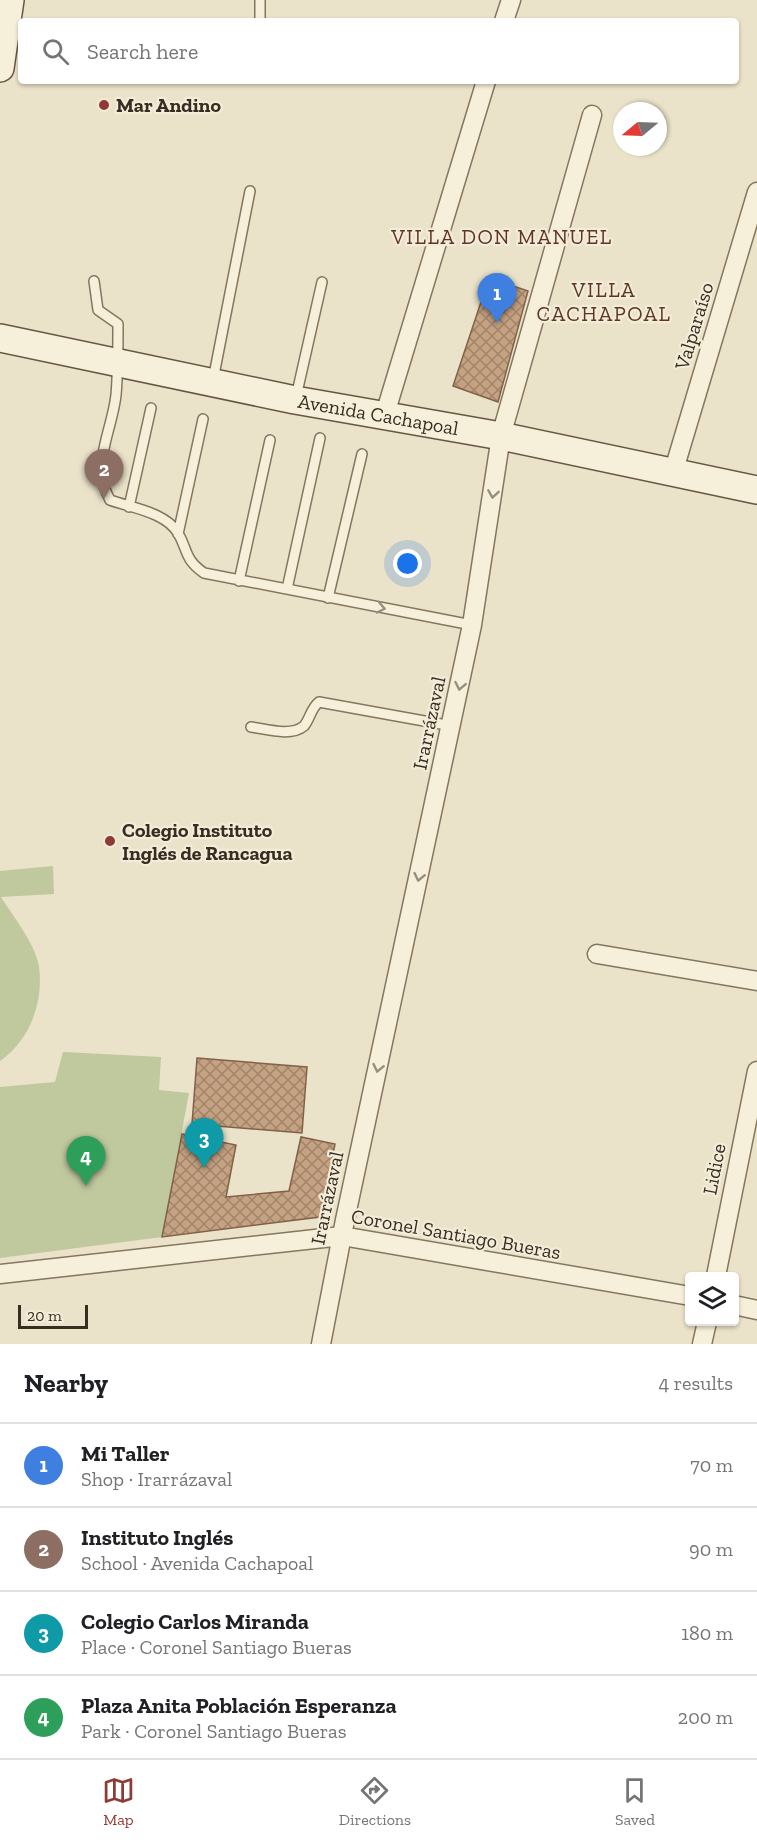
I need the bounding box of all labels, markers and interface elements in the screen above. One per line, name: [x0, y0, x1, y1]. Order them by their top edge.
search box: [18, 18, 739, 84]
icon: search: [39, 35, 72, 68]
text: Search here: [87, 38, 198, 65]
place label: Mar Andino: [116, 93, 221, 117]
marker: Mar Andino: [97, 98, 111, 112]
north arrow: [613, 102, 667, 156]
district label: VILLA DON MANUEL: [390, 224, 613, 249]
pin: 1: [478, 274, 516, 323]
district label: VILLA CACHAPOAL: [537, 277, 671, 326]
street label: Valparaíso: [669, 279, 719, 374]
street label: Avenida Cachapoal: [296, 389, 460, 440]
pin: 2: [84, 450, 124, 499]
one-way arrow: [487, 489, 500, 499]
your location: [393, 549, 422, 578]
one-way arrow: [375, 601, 385, 614]
street label: Irarrázaval: [407, 674, 451, 772]
one-way arrow: [454, 681, 467, 691]
place label: Colegio Instituto Inglés de Rancagua: [122, 818, 293, 865]
marker: Colegio Instituto Inglés de Rancagua: [103, 834, 117, 848]
one-way arrow: [413, 872, 426, 882]
one-way arrow: [372, 1062, 385, 1072]
pin: 3: [184, 1118, 224, 1168]
pin: 4: [66, 1136, 106, 1186]
street label: Lidice: [697, 1141, 731, 1197]
street label: Irarrázaval: [305, 1149, 349, 1247]
street label: Coronel Santiago Bueras: [349, 1204, 563, 1264]
map controls: [685, 1272, 739, 1326]
button: layers: [685, 1272, 739, 1326]
scale bar: [18, 1302, 88, 1330]
text: 20 m: [27, 1306, 62, 1325]
text: Nearby: [24, 1367, 108, 1399]
text: 4 results: [658, 1371, 733, 1395]
text: Mi Taller: [81, 1440, 169, 1467]
text: 1: [39, 1453, 48, 1477]
text: 70 m: [690, 1453, 733, 1477]
text: Shop · Irarrázaval: [81, 1467, 232, 1491]
text: Instituto Inglés: [81, 1524, 233, 1551]
text: 2: [38, 1537, 49, 1561]
text: 90 m: [689, 1537, 733, 1561]
text: School · Avenida Cachapoal: [81, 1551, 313, 1575]
text: Colegio Carlos Miranda: [81, 1608, 309, 1635]
text: 3: [38, 1621, 49, 1645]
text: 180 m: [681, 1621, 733, 1645]
text: Place · Coronel Santiago Bueras: [81, 1635, 352, 1659]
text: Plaza Anita Población Esperanza: [81, 1692, 397, 1719]
text: 4: [38, 1705, 49, 1729]
text: 200 m: [678, 1705, 733, 1729]
text: Park · Coronel Santiago Bueras: [81, 1719, 346, 1743]
tab: Map: [102, 1774, 135, 1829]
tab: Directions: [339, 1774, 411, 1829]
tab: Saved: [615, 1774, 655, 1829]

